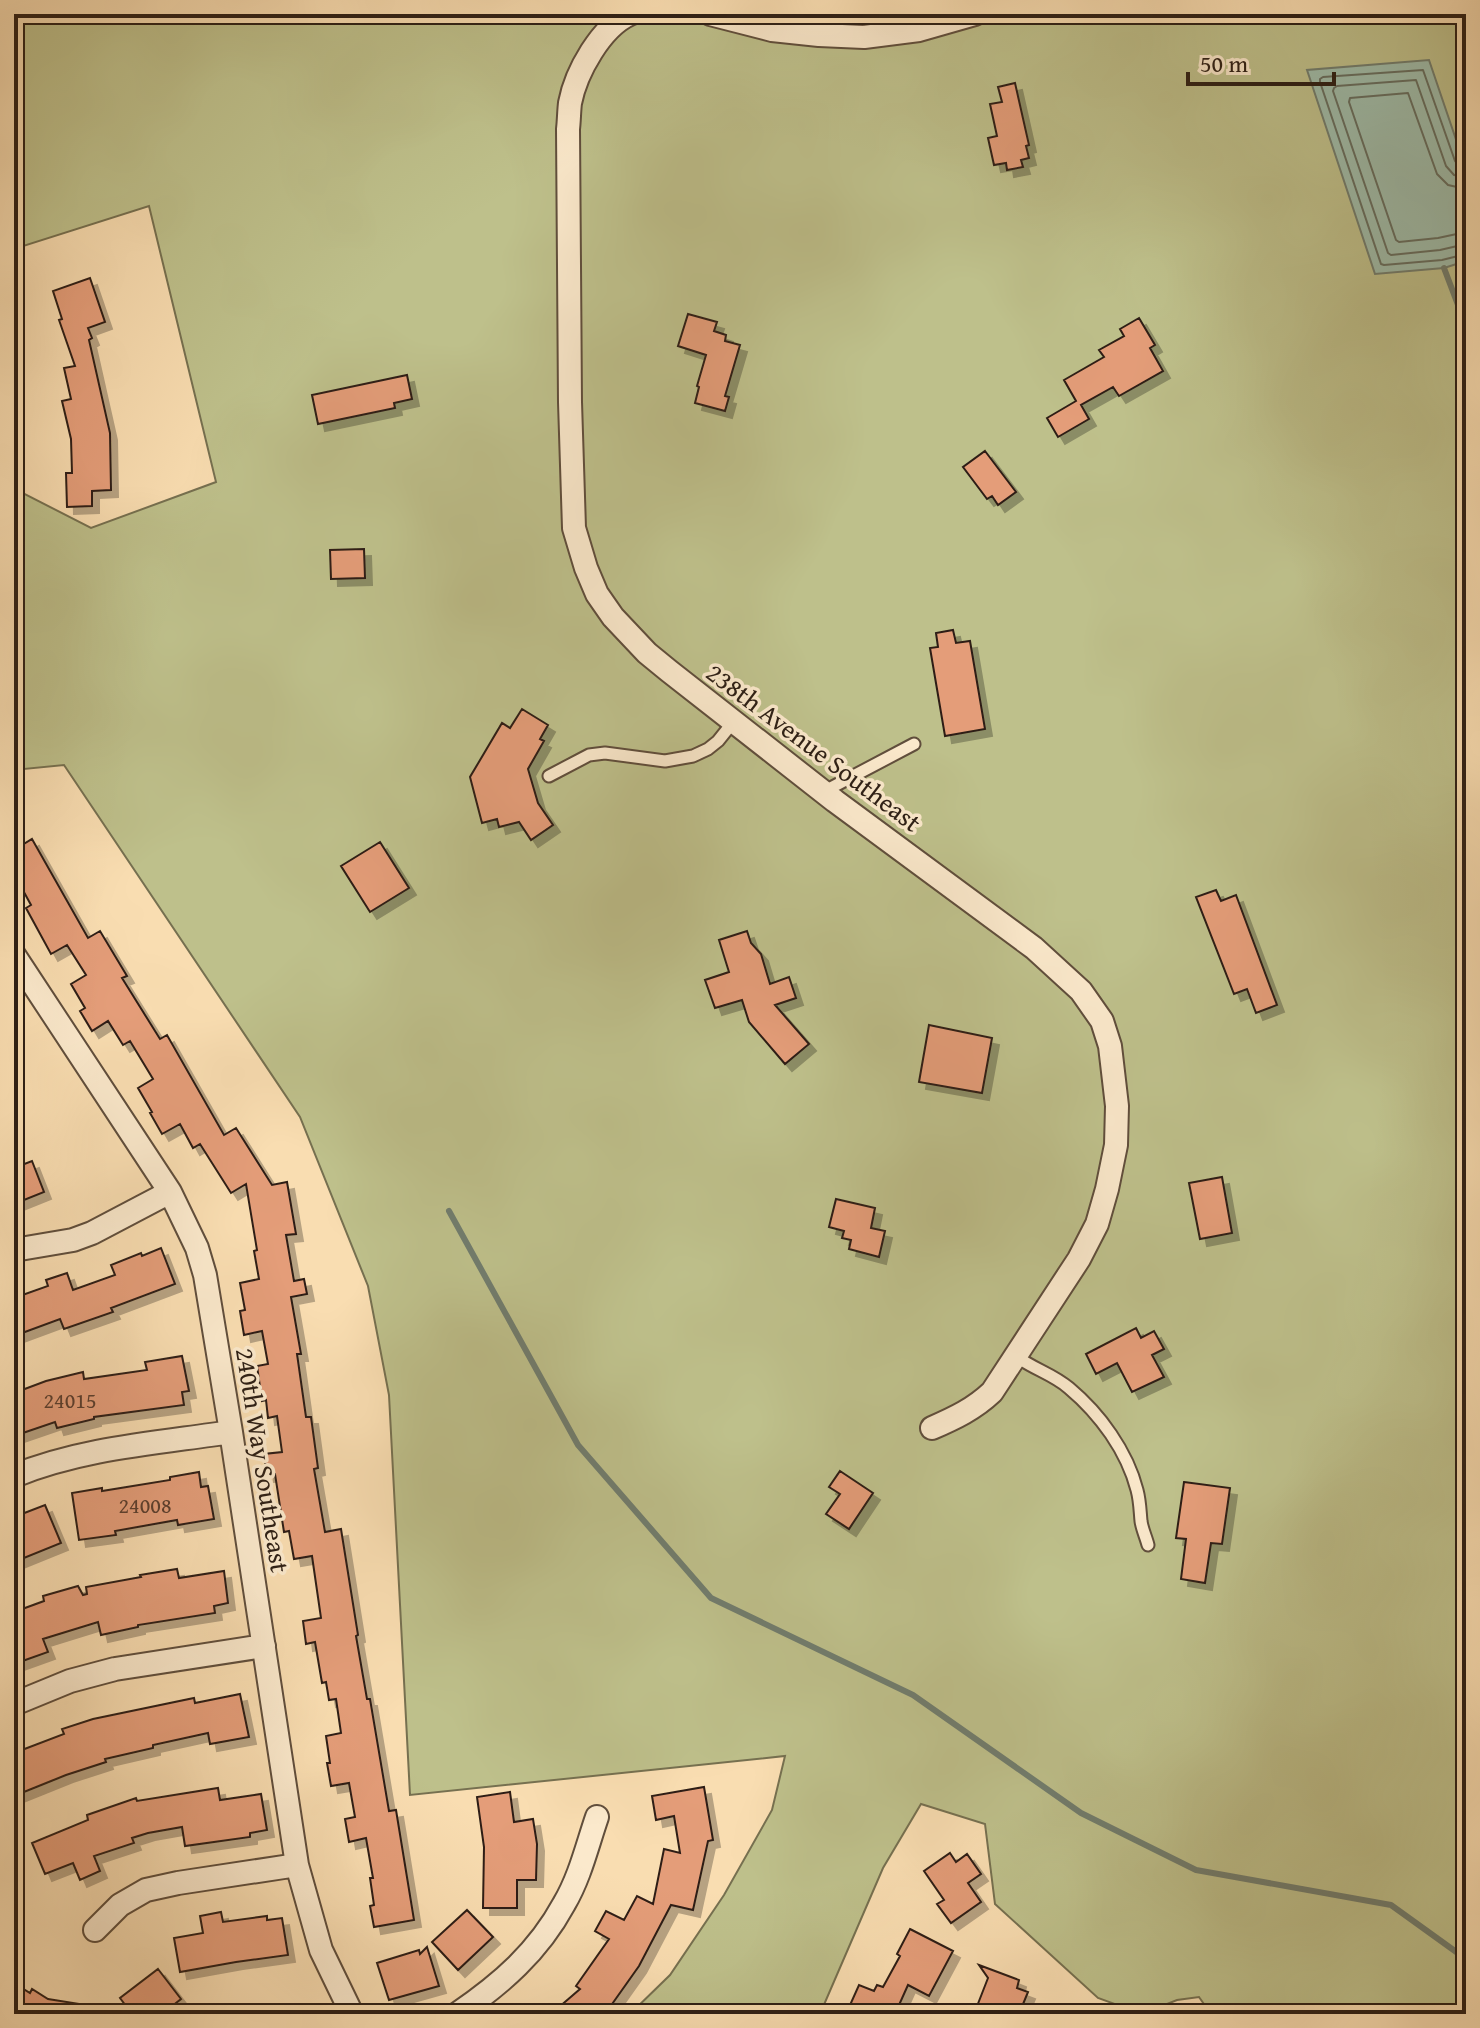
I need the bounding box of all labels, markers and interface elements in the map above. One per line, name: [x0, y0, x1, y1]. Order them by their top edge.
scale bar: [1188, 36, 1334, 86]
text: 50 m: [1200, 46, 1248, 81]
street label: 238th Avenue Southeast: [698, 653, 930, 841]
street label: 240th Way Southeast: [226, 1345, 300, 1575]
house number: 24015: [44, 1384, 96, 1416]
house number: 24008: [119, 1489, 171, 1521]

